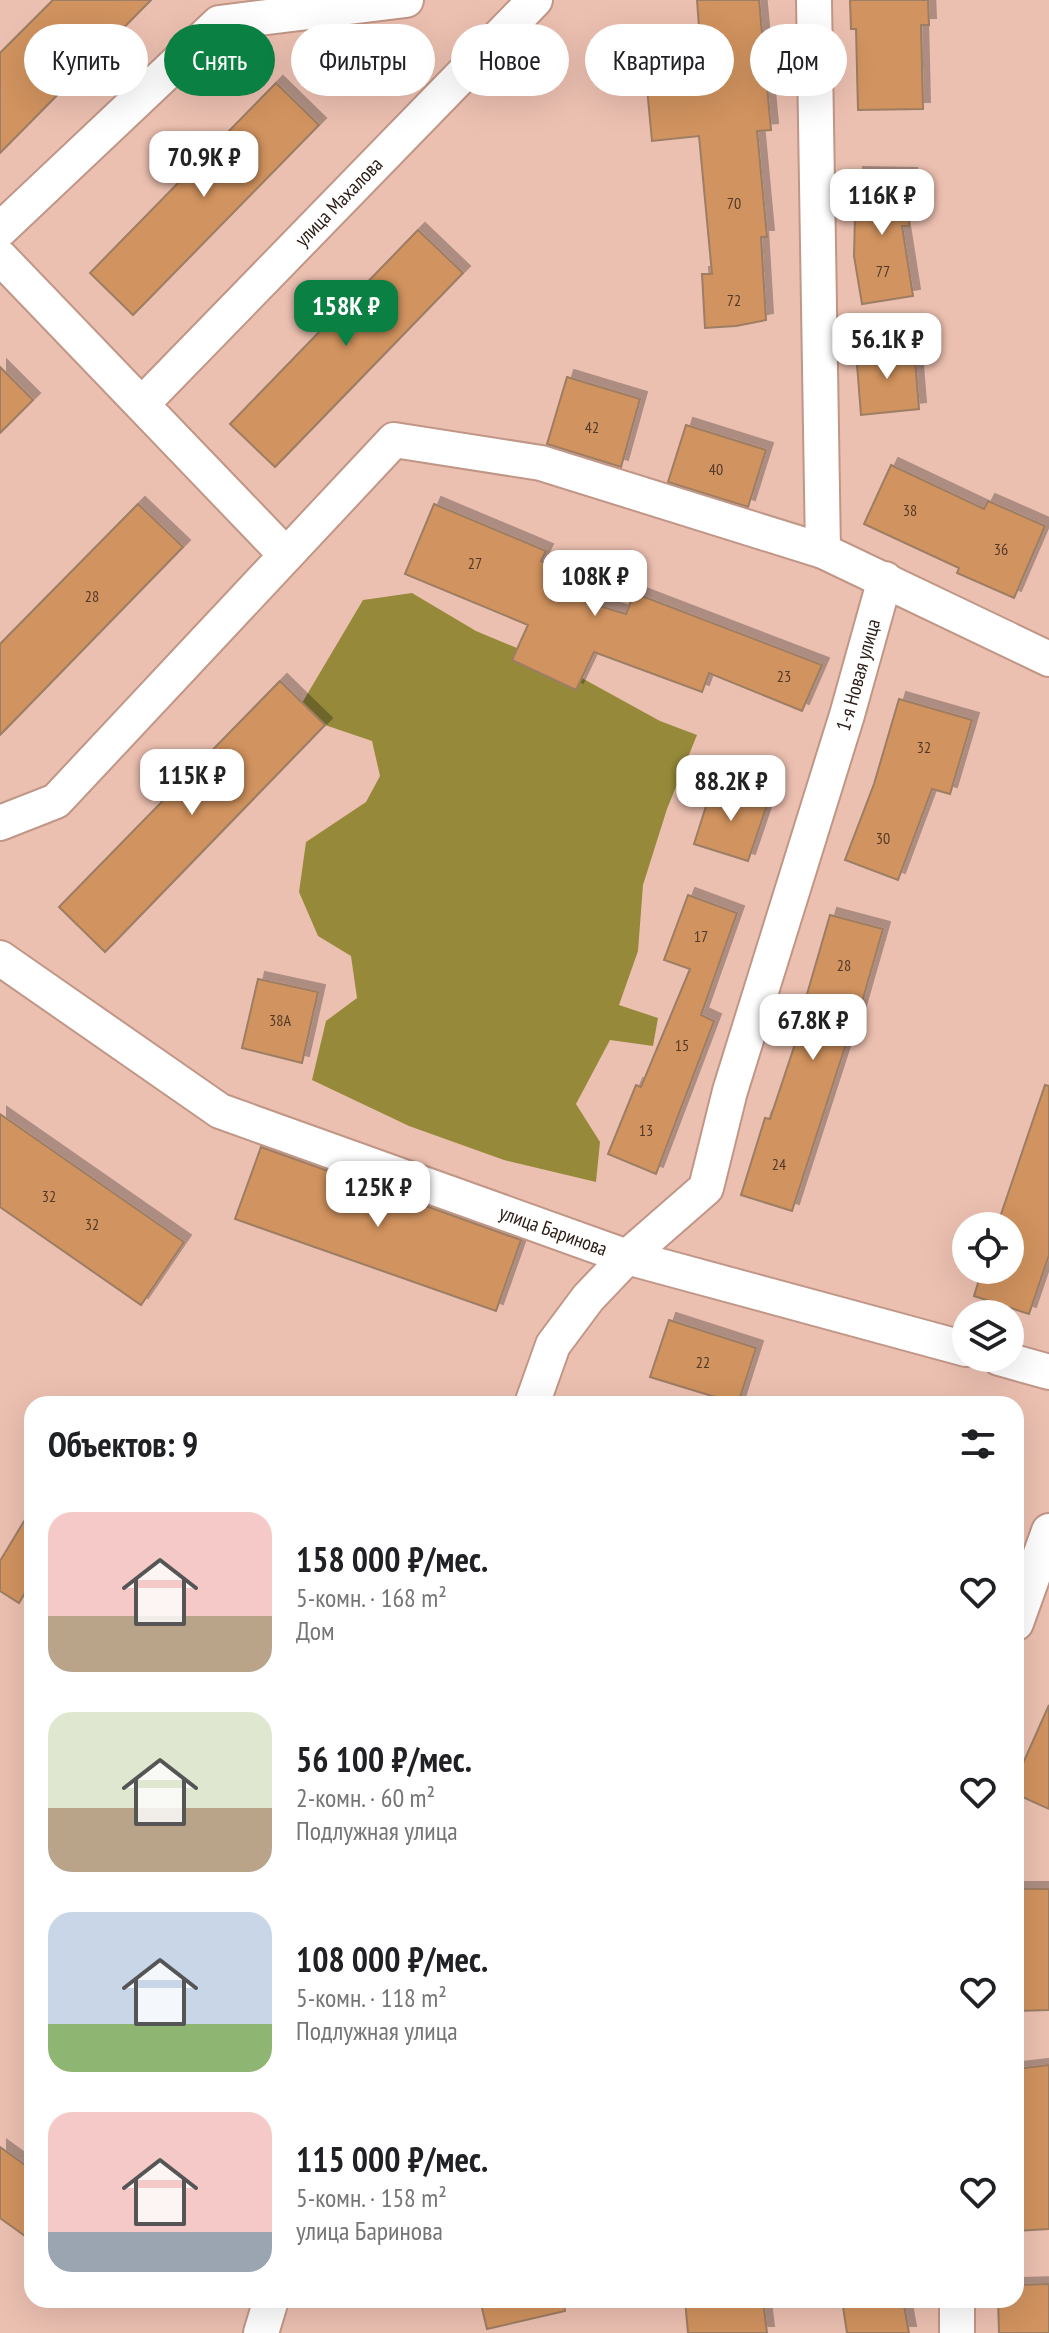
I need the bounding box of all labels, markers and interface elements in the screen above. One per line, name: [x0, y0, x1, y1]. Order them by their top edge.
chip: Купить: [24, 24, 148, 96]
chip: Снять: [164, 24, 275, 96]
chip: Фильтры: [291, 24, 435, 96]
chip: Новое: [451, 24, 569, 96]
chip: Квартира: [585, 24, 734, 96]
chip: Дом: [750, 24, 847, 96]
pin: 70.9K ₽: [130, 131, 278, 199]
text: 70.9K ₽: [167, 140, 241, 173]
street label: улица Махалова: [289, 152, 388, 252]
pin: 116K ₽: [817, 169, 947, 237]
text: 116K ₽: [848, 178, 916, 211]
house number: 70: [727, 193, 741, 213]
house number: 77: [876, 261, 890, 281]
pin: 158K ₽: [281, 280, 411, 348]
text: 158K ₽: [312, 289, 380, 322]
house number: 72: [727, 290, 741, 310]
pin: 56.1K ₽: [813, 313, 961, 381]
text: 56.1K ₽: [850, 322, 924, 355]
house number: 42: [585, 417, 599, 437]
house number: 40: [709, 459, 723, 479]
house number: 38: [903, 500, 917, 520]
house number: 36: [994, 539, 1008, 559]
pin: 108K ₽: [530, 550, 660, 618]
house number: 27: [468, 553, 482, 573]
text: 108K ₽: [561, 559, 629, 592]
house number: 28: [85, 586, 99, 606]
street label: 1-я Новая улица: [830, 616, 886, 734]
house number: 23: [777, 666, 791, 686]
house number: 32: [917, 737, 931, 757]
pin: 115K ₽: [127, 749, 257, 817]
pin: 88.2K ₽: [657, 755, 805, 823]
text: 115K ₽: [158, 758, 226, 791]
text: 88.2K ₽: [694, 764, 768, 797]
house number: 30: [876, 828, 890, 848]
house number: 17: [694, 926, 708, 946]
house number: 28: [837, 955, 851, 975]
pin: 67.8K ₽: [739, 994, 887, 1062]
text: 67.8K ₽: [778, 1003, 848, 1036]
house number: 38А: [269, 1010, 291, 1030]
house number: 15: [675, 1035, 689, 1055]
house number: 13: [639, 1120, 653, 1140]
house number: 24: [772, 1154, 786, 1174]
pin: 125K ₽: [313, 1161, 443, 1229]
text: 125K ₽: [344, 1170, 412, 1203]
house number: 32: [42, 1186, 56, 1206]
street label: улица Баринова: [496, 1199, 611, 1262]
map controls: [952, 1212, 1024, 1372]
button: locate: [952, 1212, 1024, 1284]
house number: 32: [85, 1214, 99, 1234]
button: layers: [952, 1300, 1024, 1372]
house number: 22: [696, 1352, 710, 1372]
text: Объектов: 9: [48, 1422, 198, 1466]
icon: filters: [956, 1422, 1000, 1466]
text: 158 000 ₽/мес.: [296, 1537, 488, 1581]
icon: home: [112, 1544, 208, 1640]
icon: heart: [956, 1570, 1000, 1614]
text: 5-комн. · 168 m²: [296, 1581, 447, 1614]
text: Дом: [296, 1614, 334, 1647]
text: 56 100 ₽/мес.: [296, 1737, 472, 1781]
icon: home: [112, 1744, 208, 1840]
icon: heart: [956, 1770, 1000, 1814]
text: 2-комн. · 60 m²: [296, 1781, 435, 1814]
text: Подлужная улица: [296, 1814, 458, 1847]
text: 108 000 ₽/мес.: [296, 1937, 488, 1981]
icon: home: [112, 1944, 208, 2040]
icon: heart: [956, 1970, 1000, 2014]
text: 5-комн. · 118 m²: [296, 1981, 447, 2014]
text: Подлужная улица: [296, 2014, 458, 2047]
text: 115 000 ₽/мес.: [296, 2137, 488, 2181]
icon: home: [112, 2144, 208, 2240]
icon: heart: [956, 2170, 1000, 2214]
text: 5-комн. · 158 m²: [296, 2181, 447, 2214]
text: улица Баринова: [296, 2214, 443, 2247]

